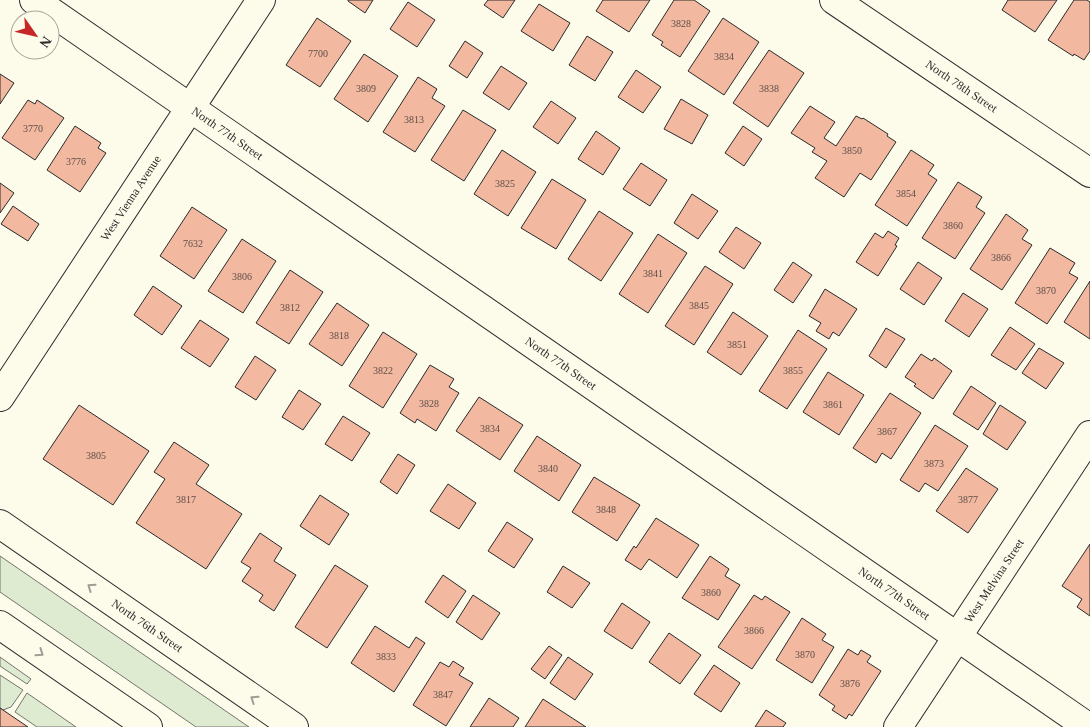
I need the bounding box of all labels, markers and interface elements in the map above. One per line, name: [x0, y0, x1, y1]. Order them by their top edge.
north arrow: [10, 10, 60, 60]
house number: 3828: [671, 18, 691, 29]
text: N: [36, 34, 54, 50]
house number: 7700: [308, 48, 328, 59]
house number: 3834: [714, 51, 734, 62]
street label: North 78th Street: [923, 57, 1001, 116]
house number: 3809: [356, 83, 376, 94]
house number: 3838: [759, 83, 779, 94]
street label: North 77th Street: [189, 104, 266, 163]
house number: 3813: [404, 114, 424, 125]
house number: 3770: [23, 123, 43, 134]
house number: 3850: [842, 145, 862, 156]
street label: West Vienna Avenue: [98, 153, 164, 243]
house number: 3776: [66, 156, 86, 167]
house number: 3825: [495, 178, 515, 189]
house number: 3854: [896, 188, 916, 199]
house number: 3860: [943, 220, 963, 231]
house number: 7632: [183, 238, 203, 249]
house number: 3866: [991, 252, 1011, 263]
house number: 3841: [643, 268, 663, 279]
house number: 3806: [232, 271, 252, 282]
house number: 3870: [1036, 285, 1056, 296]
house number: 3845: [689, 300, 709, 311]
house number: 3812: [280, 302, 300, 313]
house number: 3818: [329, 330, 349, 341]
street label: North 77th Street: [523, 334, 600, 393]
house number: 3851: [727, 339, 747, 350]
house number: 3822: [373, 365, 393, 376]
house number: 3855: [783, 365, 803, 376]
house number: 3828: [419, 398, 439, 409]
house number: 3861: [823, 399, 843, 410]
house number: 3834: [480, 423, 500, 434]
house number: 3867: [877, 426, 897, 437]
house number: 3805: [86, 450, 106, 461]
house number: 3873: [924, 458, 944, 469]
house number: 3840: [538, 463, 558, 474]
house number: 3817: [176, 494, 196, 505]
house number: 3877: [958, 494, 978, 505]
house number: 3848: [596, 504, 616, 515]
street label: West Melvina Street: [961, 536, 1027, 625]
street label: North 77th Street: [856, 564, 933, 623]
one-way arrow: [87, 584, 97, 593]
house number: 3860: [701, 587, 721, 598]
street label: North 76th Street: [109, 596, 186, 656]
house number: 3866: [744, 625, 764, 636]
one-way arrow: [34, 647, 44, 656]
house number: 3870: [795, 649, 815, 660]
house number: 3833: [376, 651, 396, 662]
house number: 3876: [840, 678, 860, 689]
house number: 3847: [433, 689, 453, 700]
one-way arrow: [250, 696, 260, 705]

